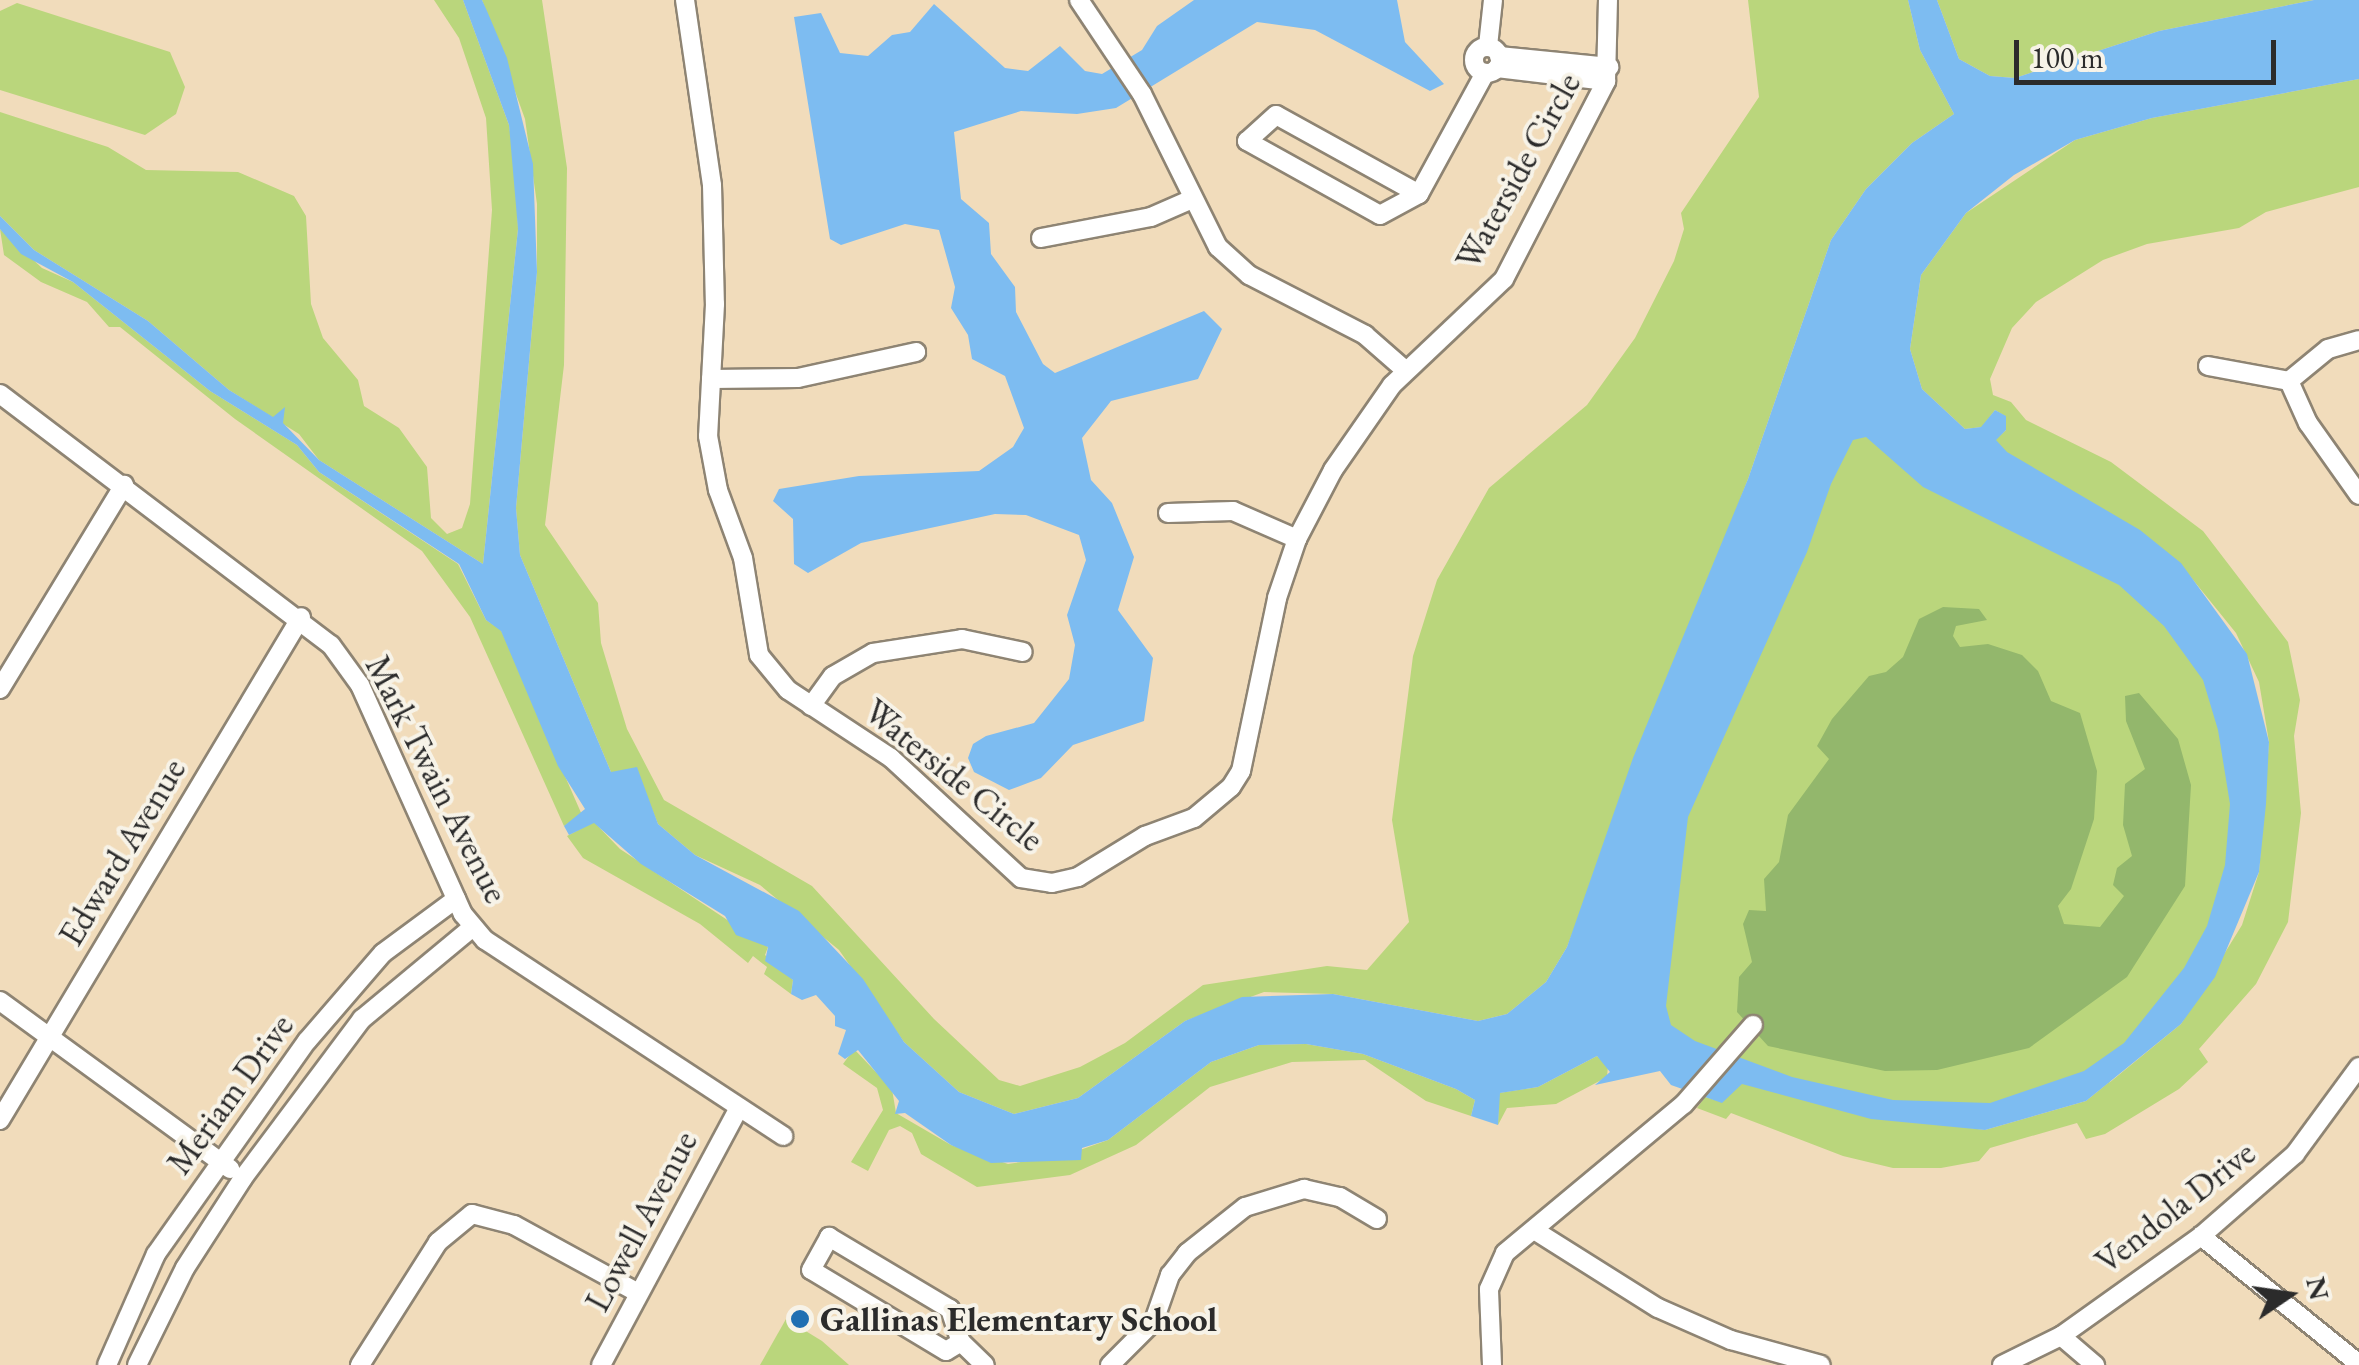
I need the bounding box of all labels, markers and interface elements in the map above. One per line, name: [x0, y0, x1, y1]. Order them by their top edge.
scale bar: [2019, 20, 2282, 82]
text: 100 m: [2031, 38, 2104, 77]
street label: Waterside Circle: [1447, 65, 1589, 277]
street label: Mark Twain Avenue: [357, 648, 517, 910]
street label: Waterside Circle: [856, 690, 1052, 860]
street label: Edward Avenue: [50, 751, 194, 953]
street label: Meriam Drive: [158, 1006, 302, 1182]
street label: Lowell Avenue: [576, 1124, 706, 1318]
street label: Vendola Drive: [2087, 1132, 2263, 1282]
north arrow: [2239, 1245, 2339, 1345]
text: N: [2298, 1273, 2338, 1303]
place label: Gallinas Elementary School: [820, 1298, 1217, 1340]
marker: Gallinas Elementary School: [789, 1308, 811, 1330]

